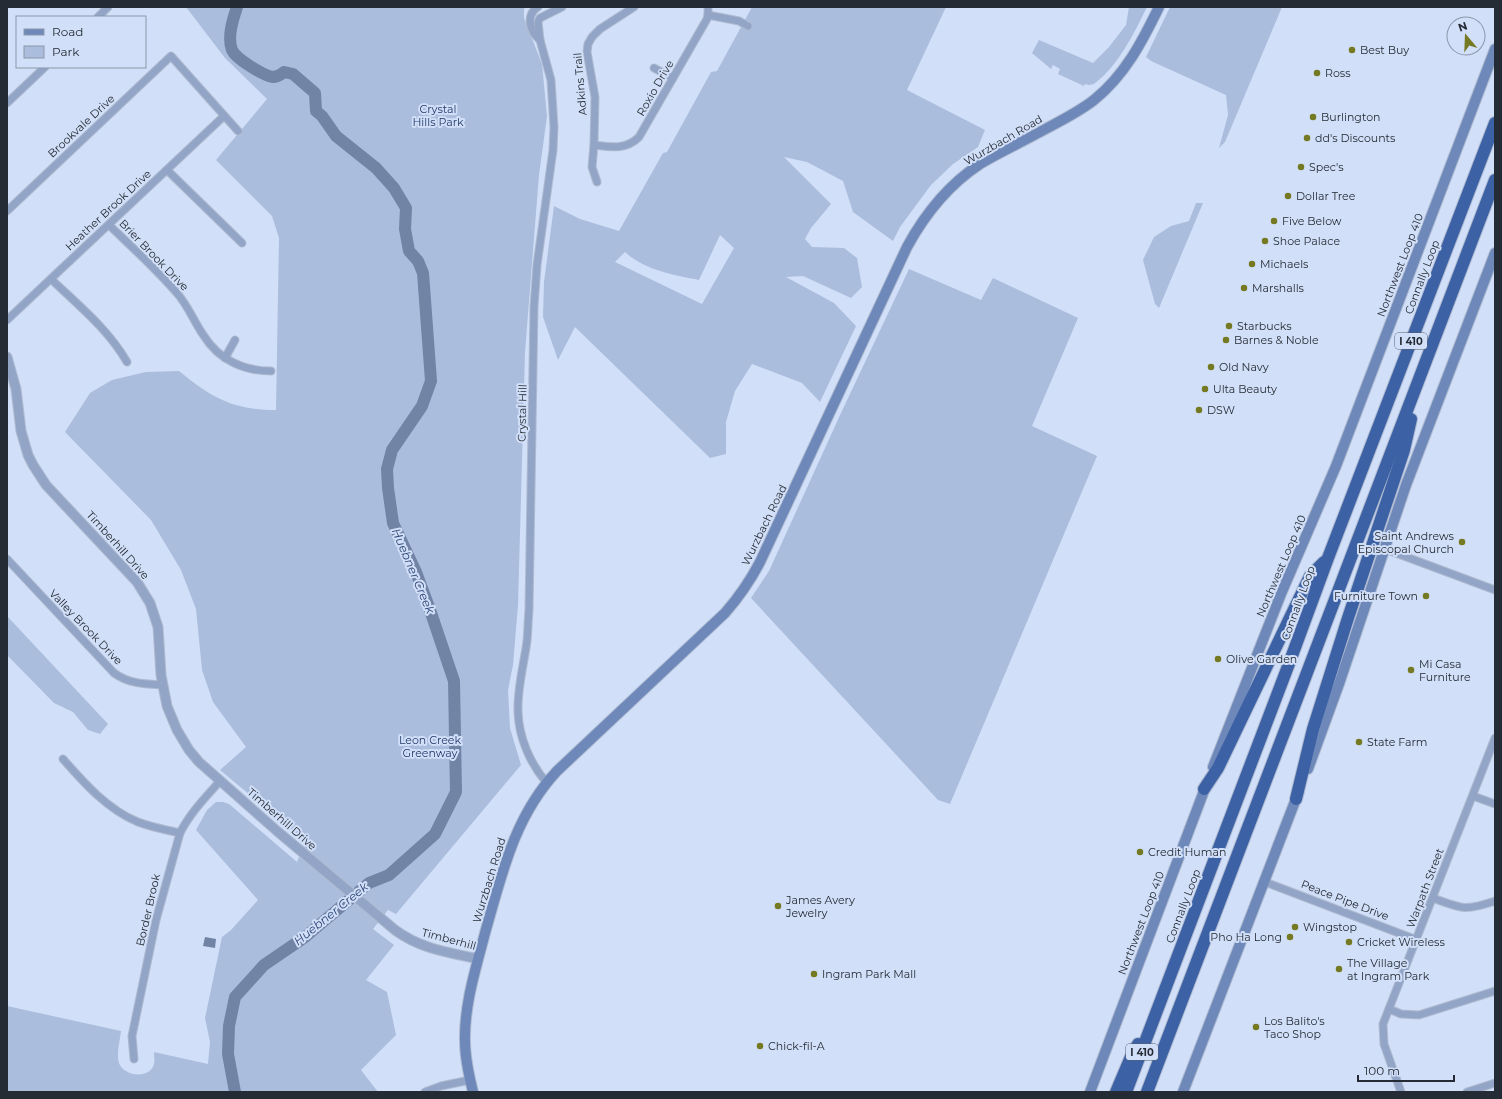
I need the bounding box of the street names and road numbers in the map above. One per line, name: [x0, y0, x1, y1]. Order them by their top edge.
street label: Adkins Trail: [570, 52, 590, 116]
street label: Roxio Drive: [633, 57, 677, 118]
street label: Brookvale Drive: [45, 91, 118, 161]
street label: Wurzbach Road: [961, 112, 1045, 168]
street label: Heather Brook Drive: [62, 166, 154, 253]
street label: Northwest Loop 410: [1374, 211, 1426, 319]
street label: Brier Brook Drive: [116, 216, 192, 294]
street label: Connally Loop: [1401, 238, 1443, 316]
road number: I 410: [1395, 333, 1427, 349]
street label: Crystal Hill: [514, 384, 530, 442]
street label: Wurzbach Road: [738, 482, 790, 568]
street label: Timberhill Drive: [84, 508, 153, 582]
street label: Northwest Loop 410: [1253, 513, 1309, 619]
street label: Connally Loop: [1278, 564, 1318, 642]
street label: Valley Brook Drive: [46, 586, 126, 668]
street label: Timberhill Drive: [244, 785, 320, 853]
street label: Wurzbach Road: [469, 836, 509, 924]
street label: Warpath Street: [1403, 846, 1447, 930]
street label: Connally Loop: [1162, 867, 1204, 945]
street label: Northwest Loop 410: [1115, 869, 1167, 977]
street label: Border Brook: [133, 872, 163, 948]
street label: Peace Pipe Drive: [1299, 877, 1391, 923]
street label: Timberhill: [420, 925, 478, 953]
road number: I 410: [1126, 1044, 1158, 1060]

